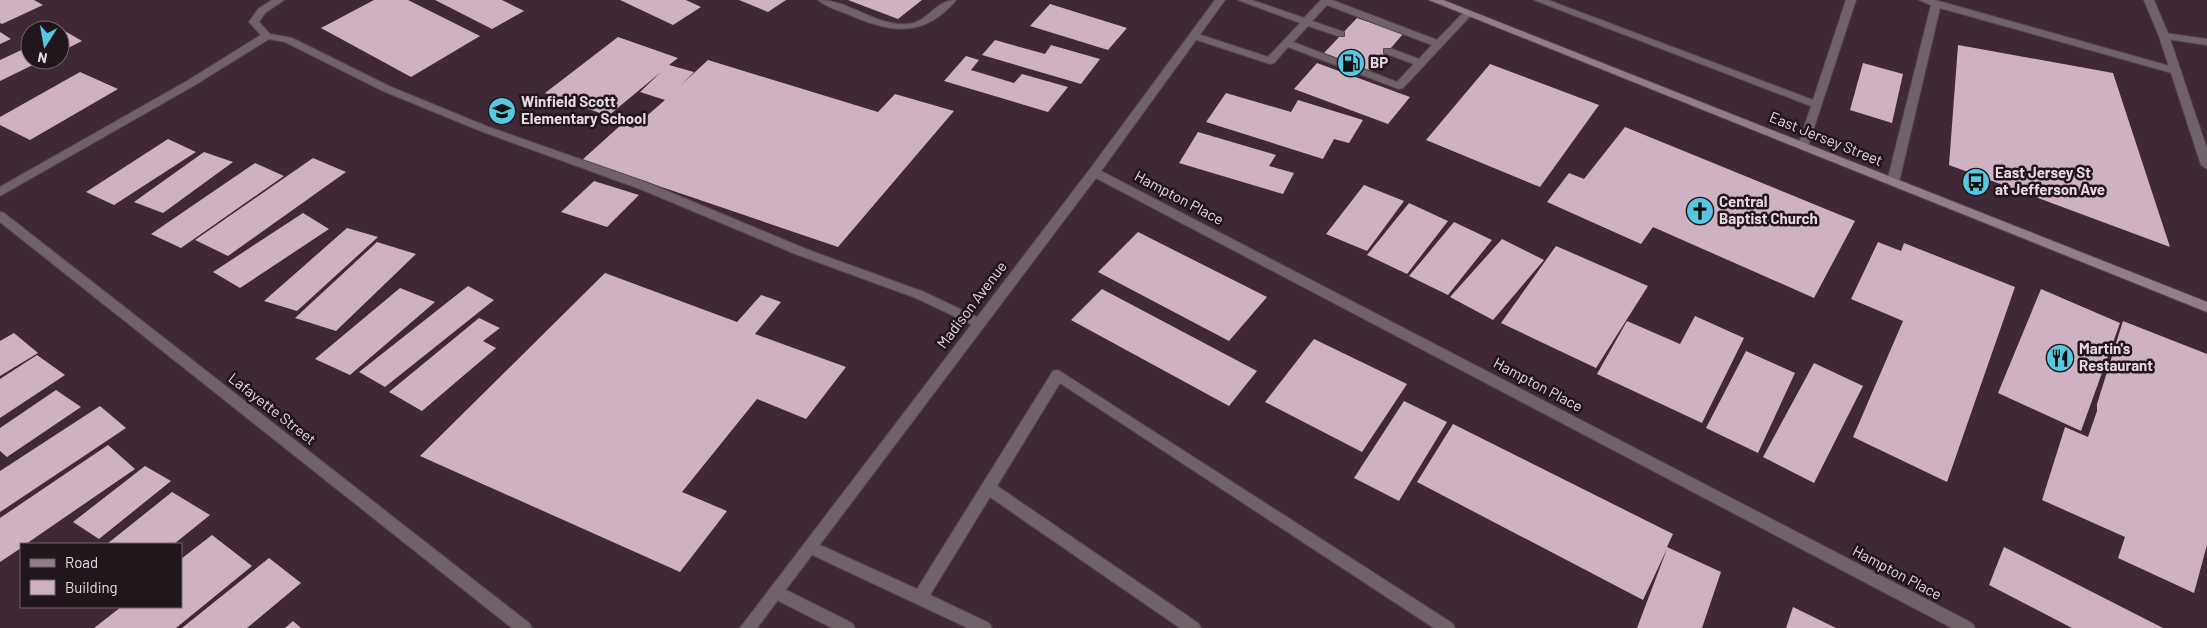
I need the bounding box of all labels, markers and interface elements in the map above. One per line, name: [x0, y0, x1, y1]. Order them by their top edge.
north arrow: [20, 20, 70, 70]
fuel station icon: BP: [1336, 48, 1366, 78]
text: N: [36, 49, 49, 67]
place label: BP: [1370, 53, 1388, 71]
place label: Winfield Scott Elementary School: [521, 92, 646, 127]
school or university icon: Winfield Scott Elementary School: [487, 96, 517, 126]
street label: East Jersey Street: [1767, 107, 1886, 169]
place label: East Jersey St at Jefferson Ave: [1995, 163, 2105, 198]
street label: Hampton Place: [1132, 166, 1227, 228]
bus stop icon: East Jersey St at Jefferson Ave: [1961, 167, 1991, 197]
place label: Central Baptist Church: [1719, 192, 1818, 227]
church icon: Central Baptist Church: [1685, 196, 1715, 226]
street label: Madison Avenue: [933, 257, 1010, 352]
place label: Martin's Restaurant: [2079, 339, 2153, 374]
restaurant icon: Martin's Restaurant: [2045, 343, 2075, 373]
street label: Hampton Place: [1491, 353, 1586, 415]
street label: Lafayette Street: [225, 368, 320, 448]
street label: Hampton Place: [1850, 541, 1945, 603]
legend: [20, 543, 182, 608]
text: Road: [65, 553, 98, 571]
text: Building: [65, 578, 118, 596]

